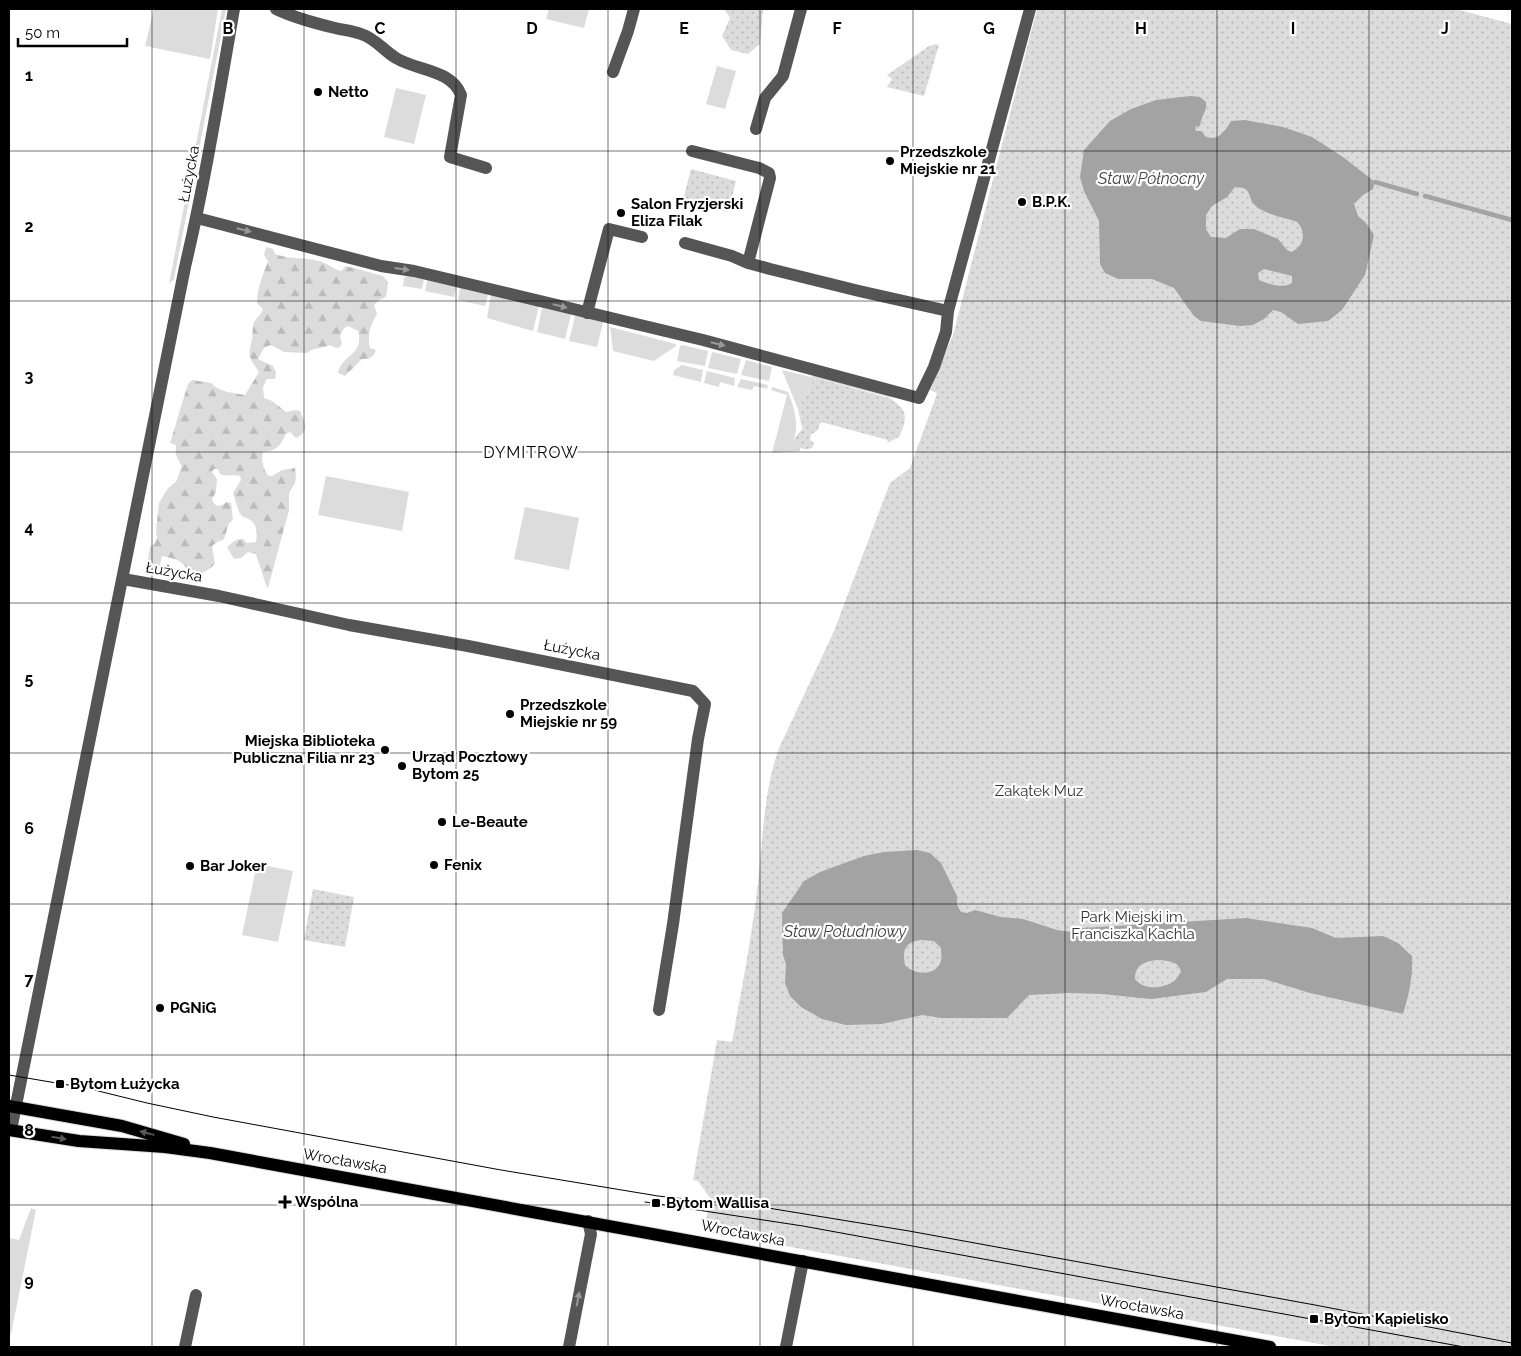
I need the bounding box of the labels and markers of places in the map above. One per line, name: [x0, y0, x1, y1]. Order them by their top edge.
place label: Netto: [328, 83, 369, 101]
marker: Netto: [312, 86, 324, 98]
place label: Przedszkole Miejskie nr 21: [900, 143, 996, 178]
marker: Przedszkole Miejskie nr 21: [884, 155, 896, 167]
place label: B.P.K.: [1032, 193, 1071, 211]
place label: Salon Fryzjerski Eliza Filak: [631, 195, 743, 230]
marker: B.P.K.: [1016, 196, 1028, 208]
marker: Salon Fryzjerski Eliza Filak: [615, 207, 627, 219]
place label: Przedszkole Miejskie nr 59: [520, 696, 617, 731]
marker: Przedszkole Miejskie nr 59: [504, 708, 516, 720]
place label: Miejska Biblioteka Publiczna Filia nr 23: [233, 732, 375, 767]
marker: Miejska Biblioteka Publiczna Filia nr 23: [379, 744, 391, 756]
place label: Urząd Pocztowy Bytom 25: [412, 748, 528, 783]
marker: Urząd Pocztowy Bytom 25: [396, 760, 408, 772]
place label: Le-Beaute: [452, 813, 528, 831]
marker: Le-Beaute: [436, 816, 448, 828]
place label: Fenix: [444, 856, 482, 874]
place label: Bar Joker: [200, 857, 267, 875]
marker: Fenix: [428, 859, 440, 871]
marker: Bar Joker: [184, 860, 196, 872]
place label: PGNiG: [170, 999, 216, 1017]
marker: PGNiG: [154, 1002, 166, 1014]
place label: Bytom Łużycka: [70, 1075, 180, 1093]
marker: Bytom Łużycka: [54, 1078, 66, 1090]
place label: Wspólna: [295, 1193, 359, 1211]
place label: Bytom Wallisa: [666, 1194, 769, 1212]
marker: Wspólna: [279, 1196, 291, 1208]
marker: Bytom Wallisa: [650, 1197, 662, 1209]
place label: Bytom Kąpielisko: [1324, 1310, 1449, 1328]
marker: Bytom Kąpielisko: [1308, 1313, 1320, 1325]

